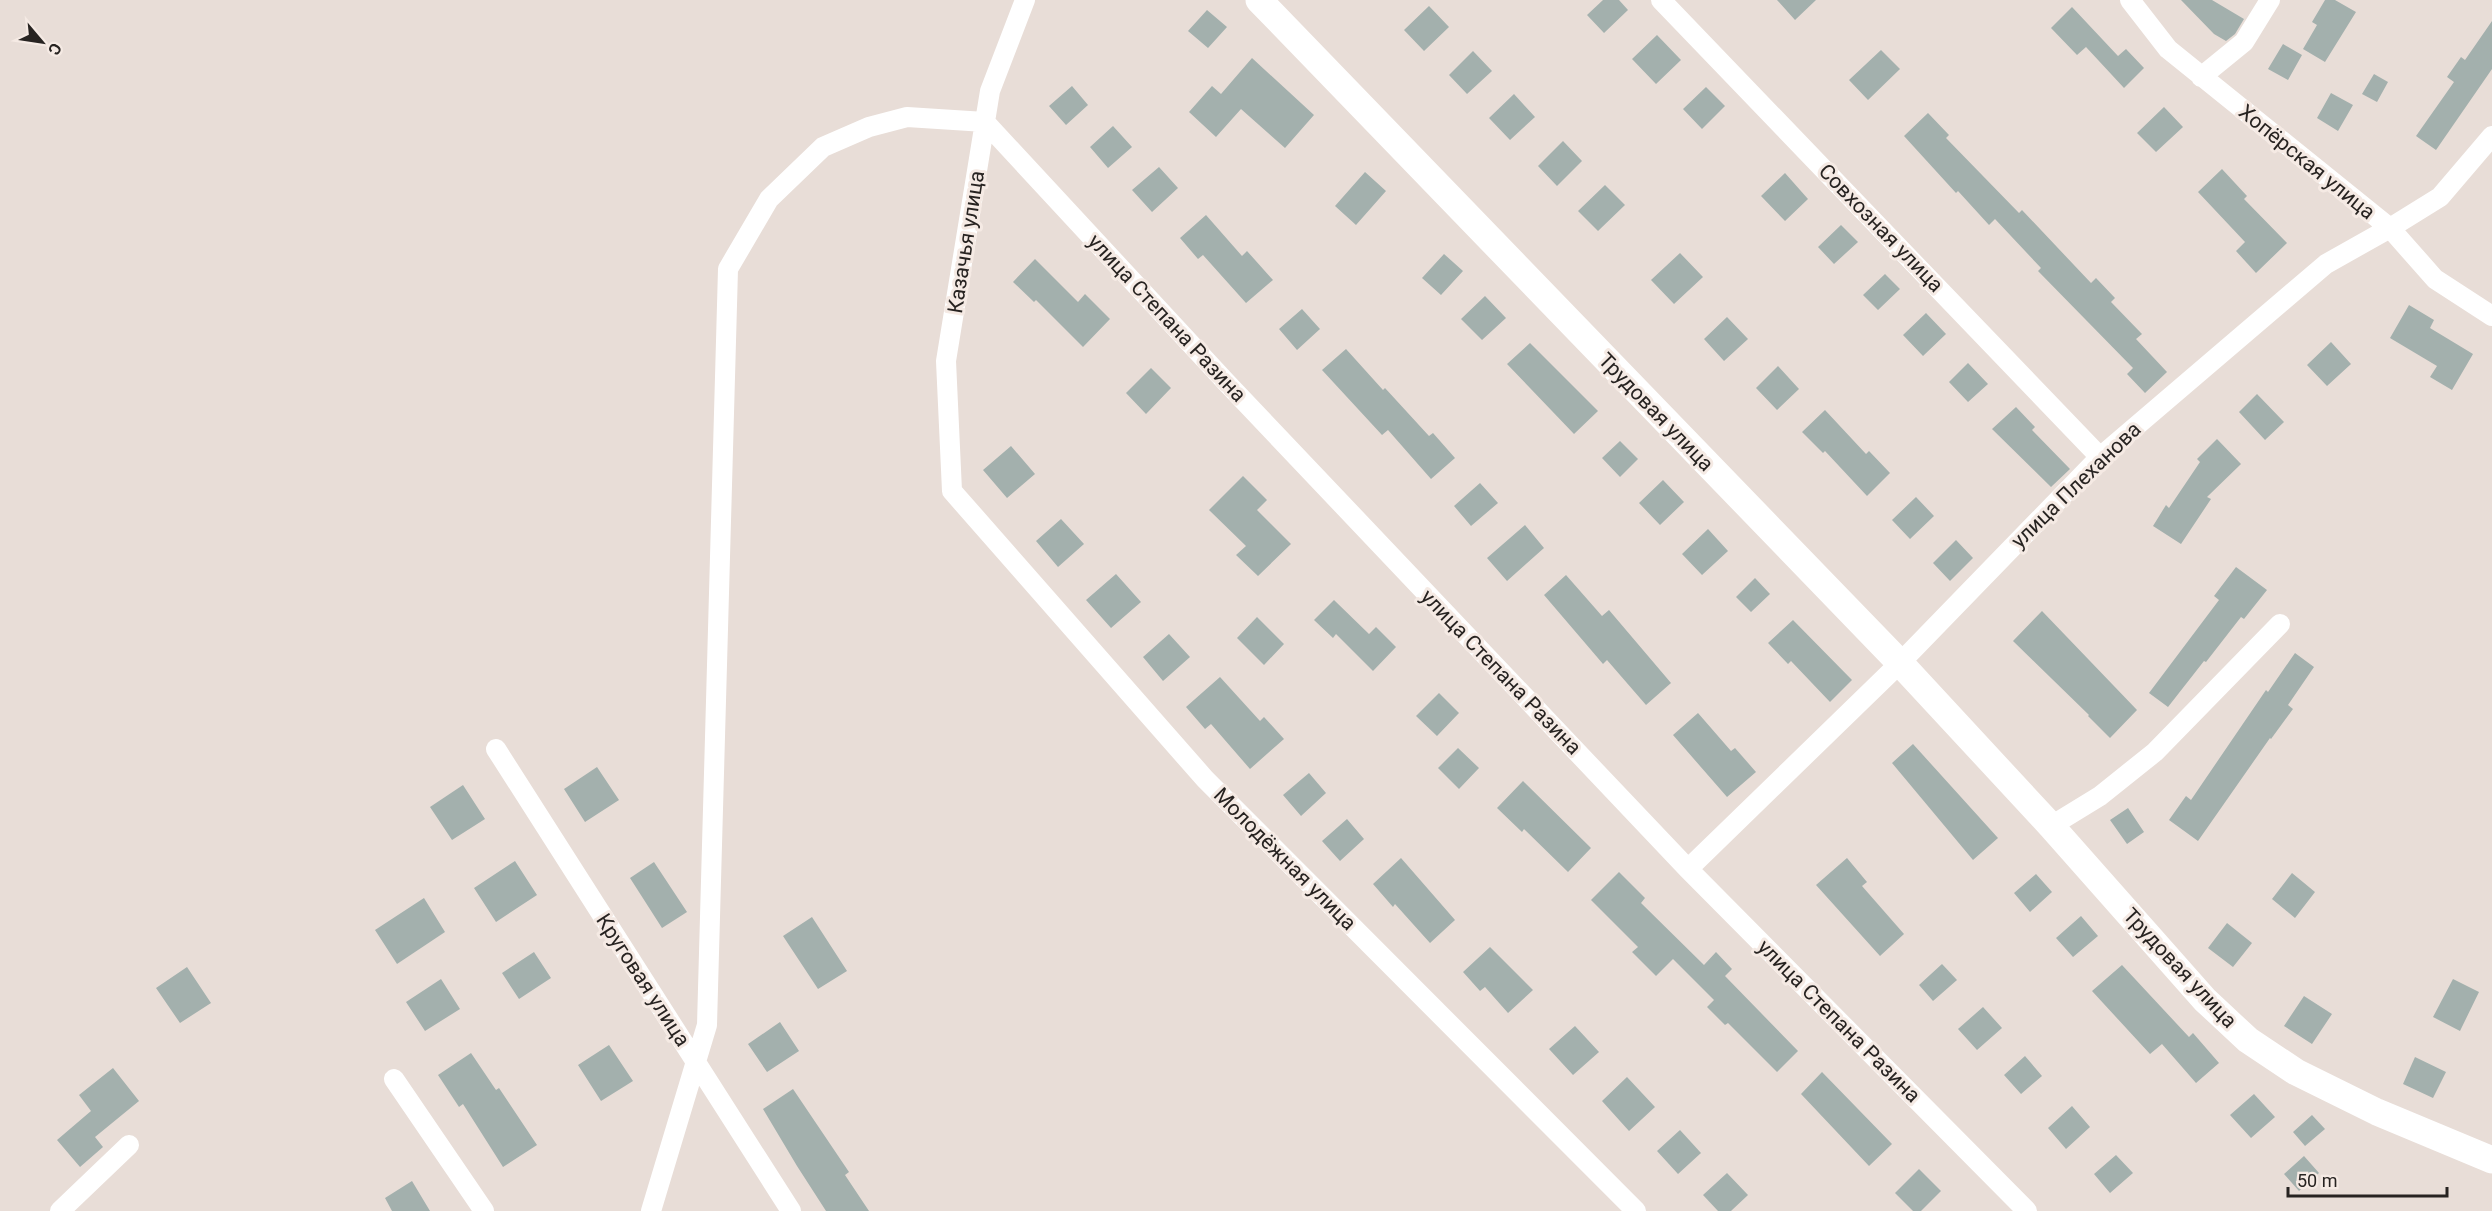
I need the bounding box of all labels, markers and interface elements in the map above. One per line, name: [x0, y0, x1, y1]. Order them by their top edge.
north arrow: [12, 12, 72, 72]
text: С: [44, 40, 66, 58]
street label: Хопёрская улица: [2234, 100, 2380, 224]
street label: Совхозная улица: [1814, 159, 1948, 297]
street label: Казачья улица: [943, 169, 989, 315]
street label: улица Степана Разина: [1083, 229, 1251, 407]
street label: Трудовая улица: [1594, 348, 1718, 476]
street label: улица Плеханова: [2006, 417, 2146, 553]
street label: улица Степана Разина: [1416, 584, 1586, 760]
street label: Молодёжная улица: [1209, 783, 1361, 935]
street label: Трудовая улица: [2118, 903, 2242, 1033]
street label: Круговая улица: [591, 909, 695, 1051]
street label: улица Степана Разина: [1753, 935, 1925, 1107]
scale bar: [2288, 1160, 2447, 1198]
text: 50 m: [2297, 1170, 2337, 1191]

